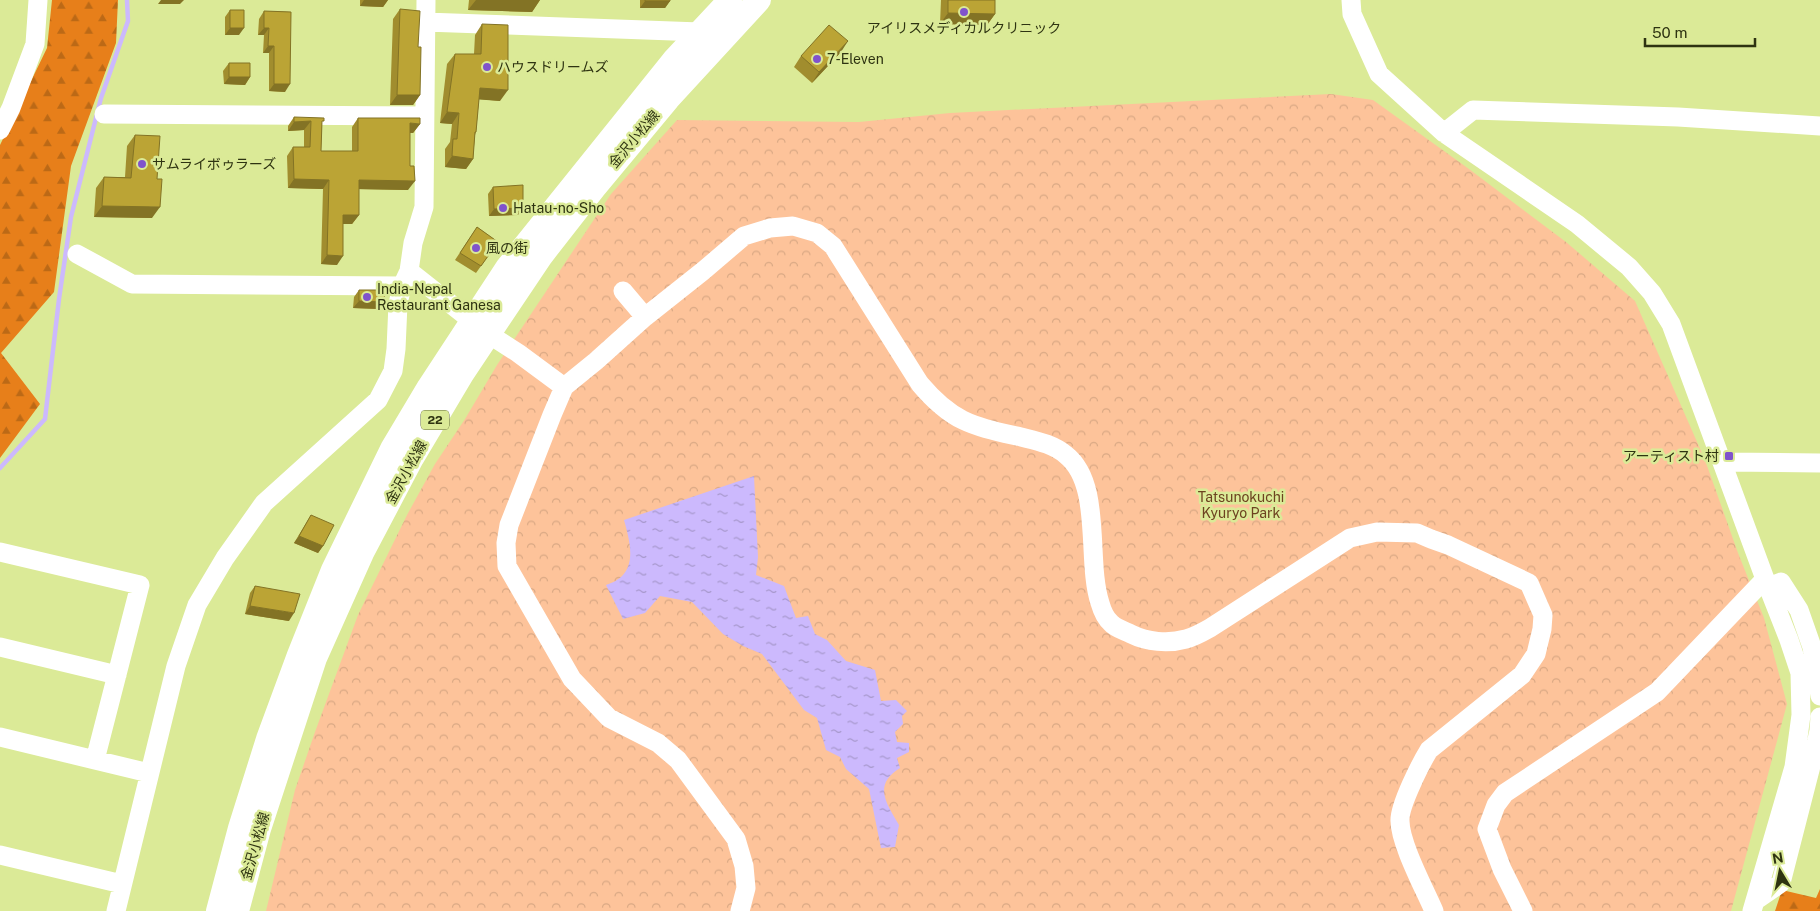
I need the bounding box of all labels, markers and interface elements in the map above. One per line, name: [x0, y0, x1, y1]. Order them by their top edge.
marker: アイリスメディカルクリニック: [958, 6, 970, 18]
scale bar: [1645, 15, 1755, 47]
place label: アイリスメディカルクリニック: [867, 20, 1061, 36]
text: 50 m: [1652, 24, 1687, 41]
place label: 7-Eleven: [827, 51, 884, 67]
marker: 7-Eleven: [811, 53, 823, 65]
place label: ハウスドリームズ: [497, 59, 609, 75]
marker: ハウスドリームズ: [481, 61, 493, 73]
street label: 金沢小松線: [605, 107, 663, 171]
place label: サムライボゥラーズ: [152, 156, 276, 172]
marker: サムライボゥラーズ: [136, 158, 148, 170]
place label: Hatau-no-Sho: [513, 200, 604, 216]
marker: Hatau-no-Sho: [497, 202, 509, 214]
place label: 風の街: [486, 240, 528, 256]
marker: 風の街: [470, 242, 482, 254]
place label: India-Nepal Restaurant Ganesa: [377, 281, 501, 313]
marker: India-Nepal Restaurant Ganesa: [361, 291, 373, 303]
road number: 22: [421, 410, 449, 430]
street label: 金沢小松線: [382, 438, 430, 506]
place label: アーティスト村: [1623, 448, 1719, 464]
marker: アーティスト村: [1723, 450, 1735, 462]
park label: Tatsunokuchi Kyuryo Park: [1198, 489, 1284, 521]
street label: 金沢小松線: [238, 810, 272, 882]
north arrow: [1755, 846, 1805, 896]
text: N: [1771, 849, 1785, 867]

